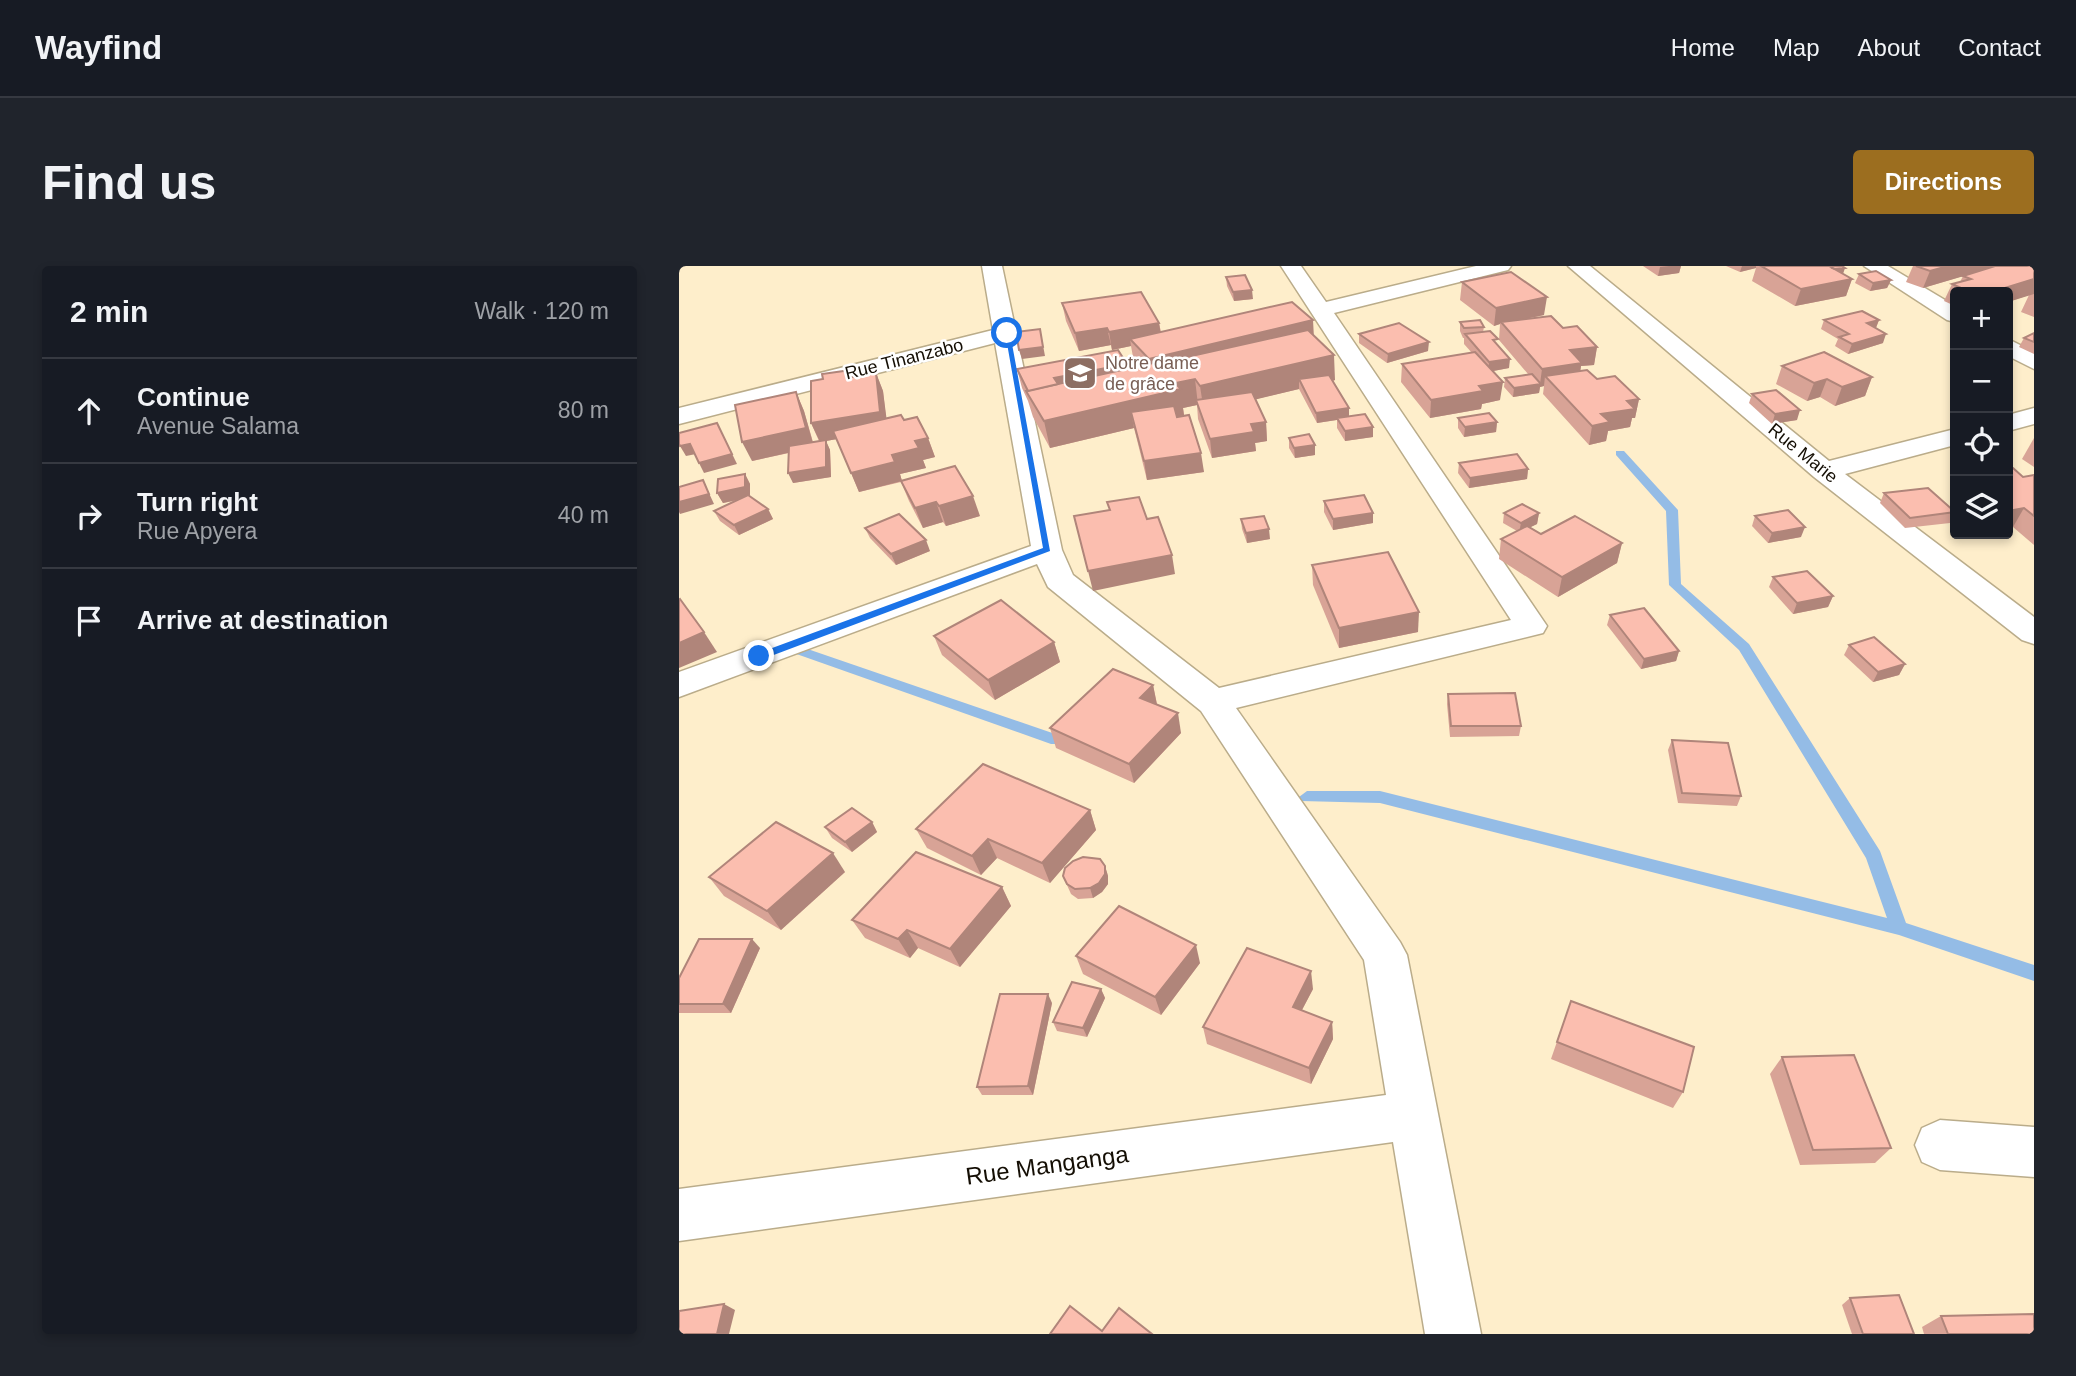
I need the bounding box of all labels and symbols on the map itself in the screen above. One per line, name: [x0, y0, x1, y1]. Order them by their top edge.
route start: [991, 317, 1022, 348]
street label: Rue Tinanzabo: [843, 335, 965, 383]
place label: Notre dame de grâce: [1105, 353, 1199, 394]
school or university icon: Notre dame de grâce: [1061, 354, 1099, 392]
street label: Rue Marie: [1764, 419, 1842, 487]
route end: [743, 640, 774, 671]
street label: Rue Manganga: [964, 1140, 1131, 1190]

